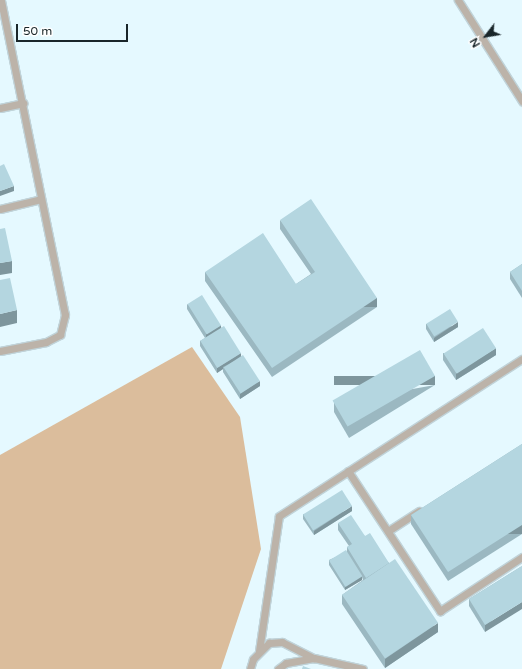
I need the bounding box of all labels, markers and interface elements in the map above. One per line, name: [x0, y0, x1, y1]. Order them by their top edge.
scale bar: [18, 16, 130, 42]
north arrow: [466, 16, 506, 56]
text: 50 m: [23, 24, 52, 38]
text: N: [467, 35, 483, 50]

